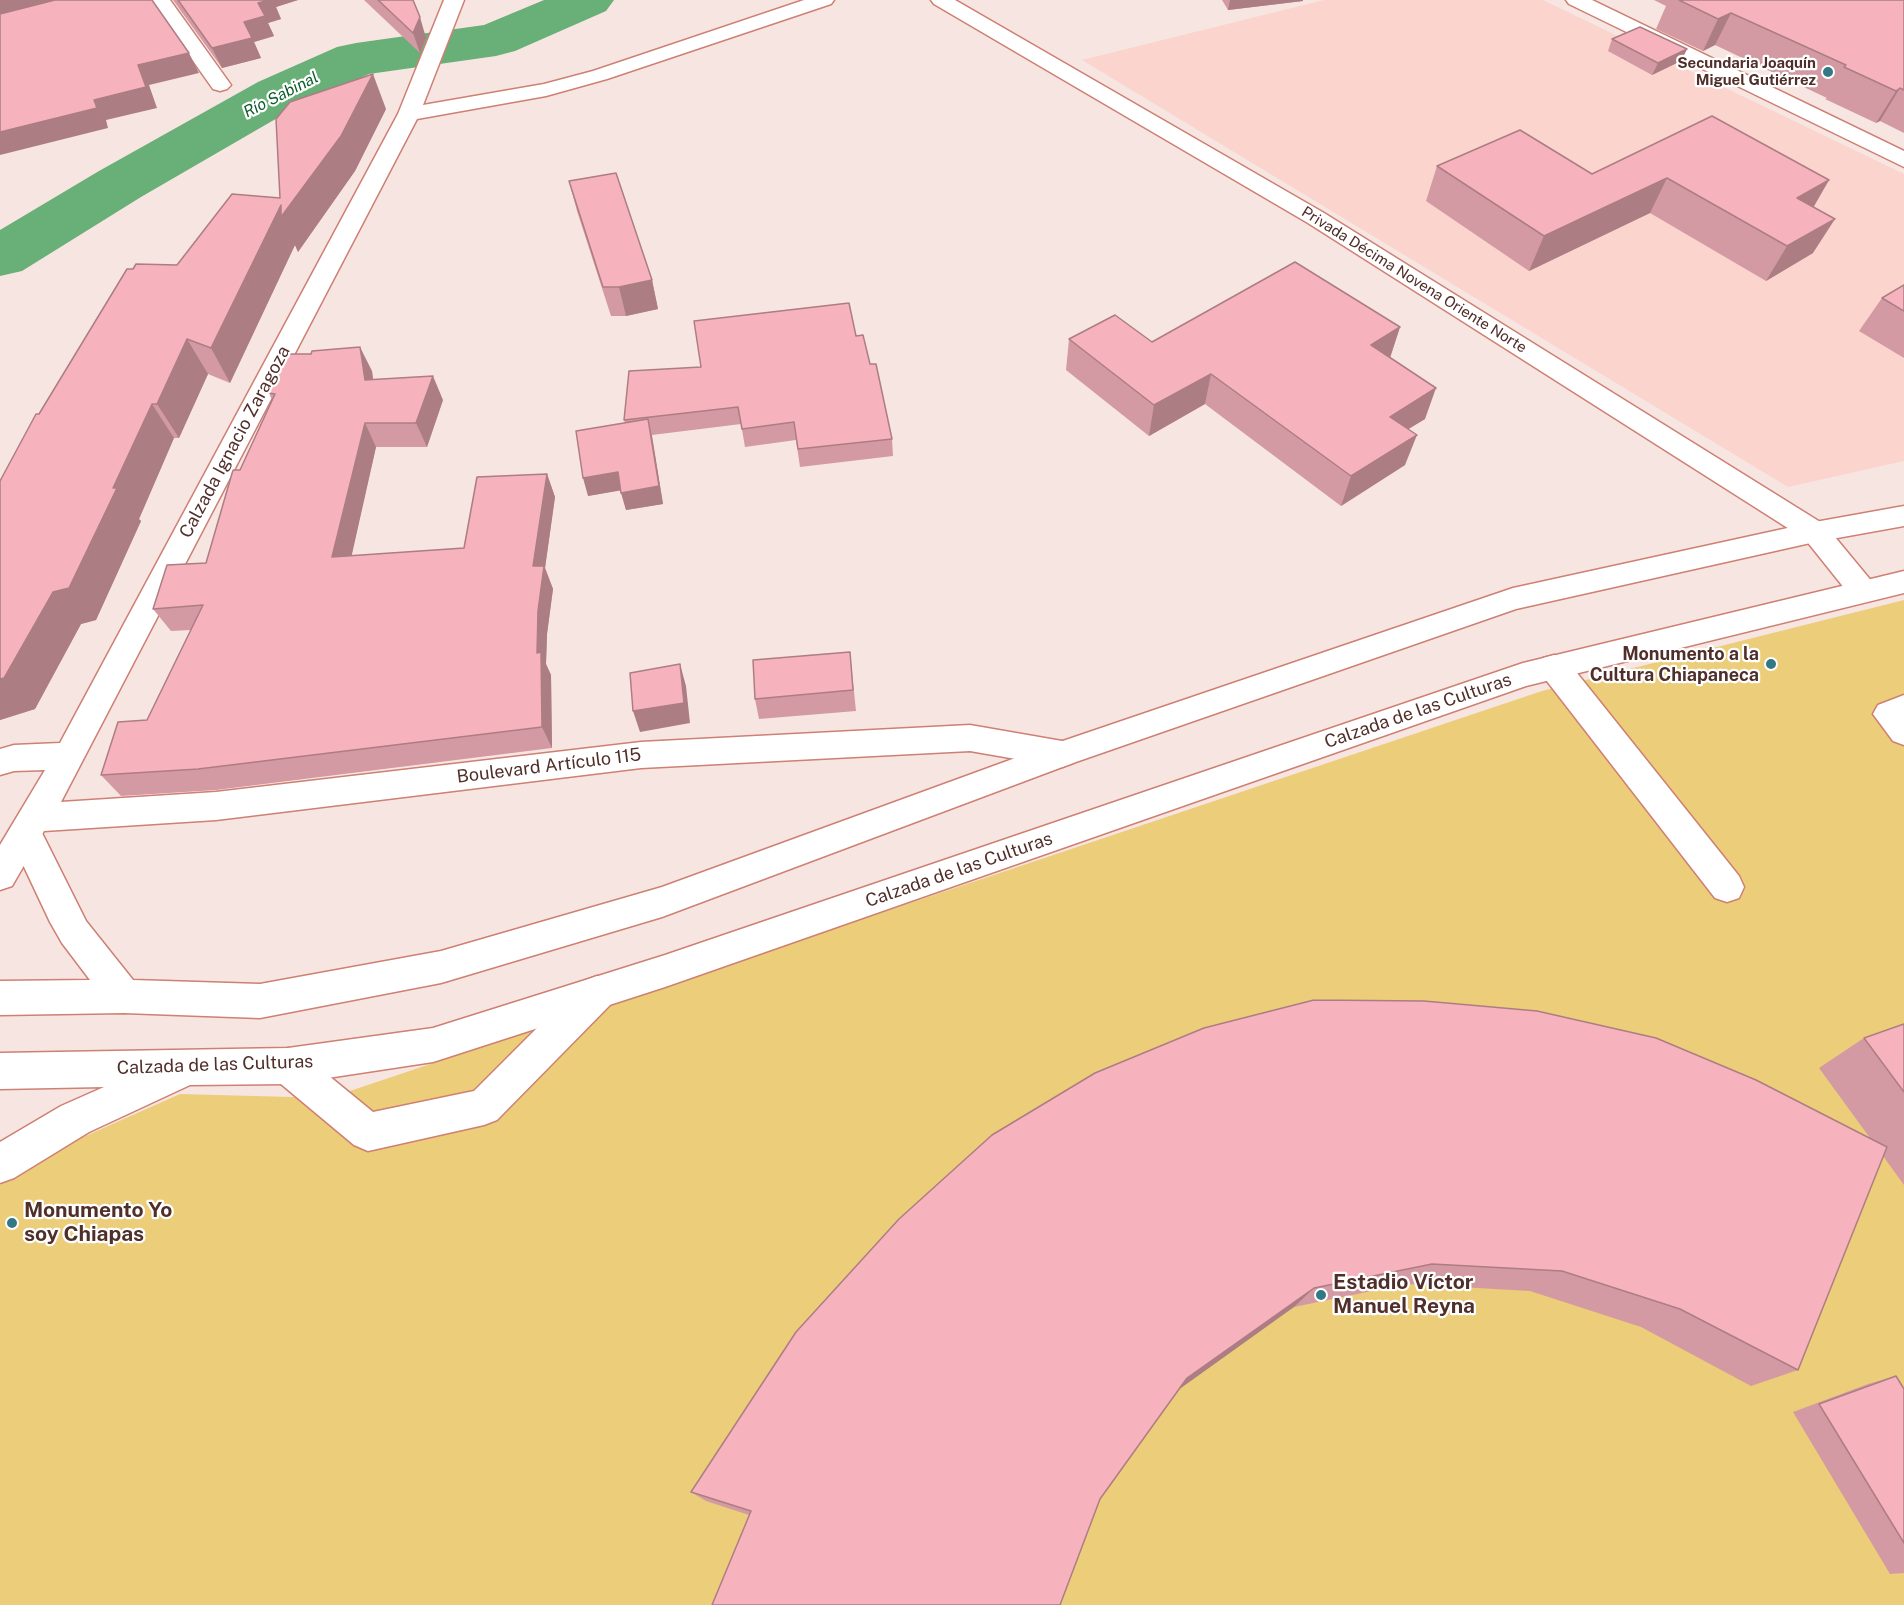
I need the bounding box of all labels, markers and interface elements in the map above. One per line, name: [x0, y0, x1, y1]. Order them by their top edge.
place label: Secundaria Joaquín Miguel Gutiérrez: [1677, 54, 1816, 89]
marker: Secundaria Joaquín Miguel Gutiérrez: [1821, 65, 1835, 79]
water label: Río Sabinal: [240, 68, 322, 122]
street label: Privada Décima Novena Oriente Norte: [1298, 203, 1530, 357]
street label: Calzada Ignacio Zaragoza: [175, 342, 295, 542]
place label: Monumento a la Cultura Chiapaneca: [1590, 643, 1759, 686]
marker: Monumento a la Cultura Chiapaneca: [1764, 657, 1778, 671]
street label: Calzada de las Culturas: [1322, 669, 1514, 753]
street label: Boulevard Artículo 115: [456, 744, 642, 788]
street label: Calzada de las Culturas: [863, 828, 1055, 912]
street label: Calzada de las Culturas: [116, 1051, 314, 1079]
place label: Monumento Yo soy Chiapas: [24, 1198, 172, 1248]
marker: Monumento Yo soy Chiapas: [5, 1216, 19, 1230]
place label: Estadio Víctor Manuel Reyna: [1333, 1270, 1475, 1320]
marker: Estadio Víctor Manuel Reyna: [1314, 1288, 1328, 1302]

